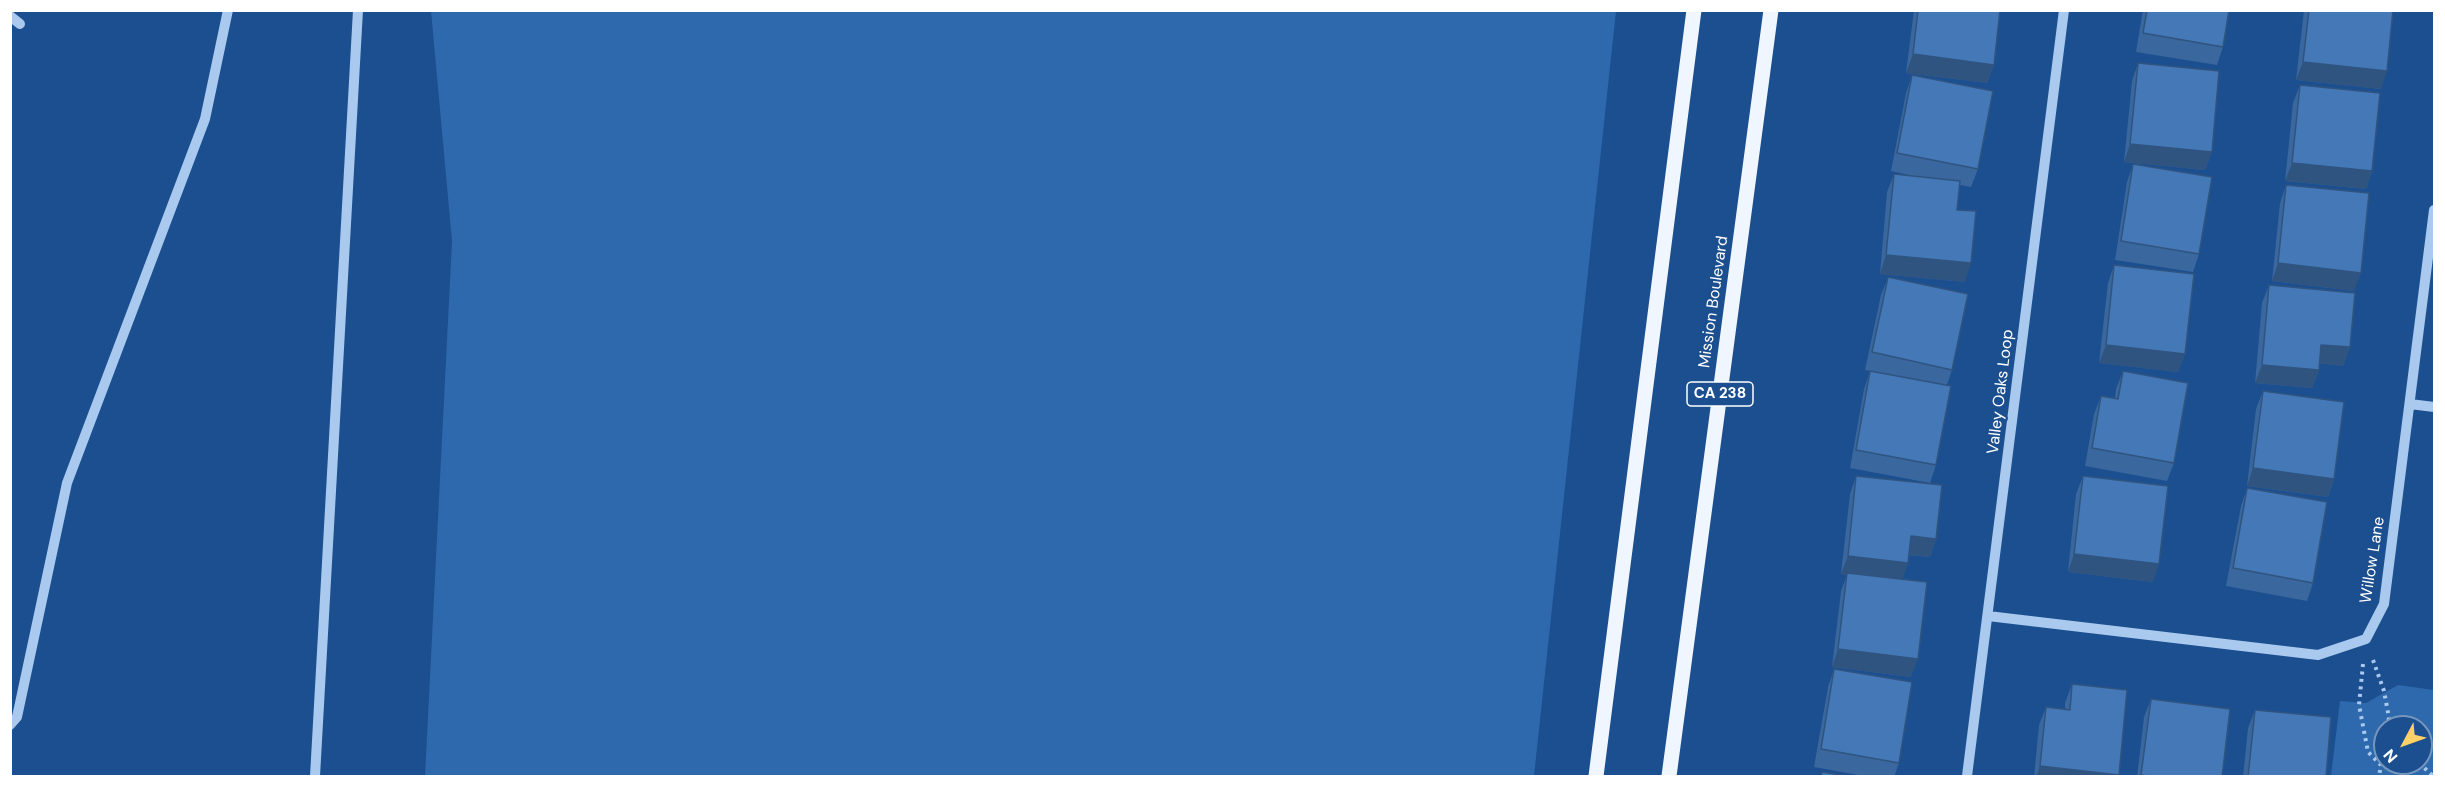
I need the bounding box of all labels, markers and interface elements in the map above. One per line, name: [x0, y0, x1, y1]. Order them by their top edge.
street label: Mission Boulevard: [1695, 235, 1733, 369]
street label: Valley Oaks Loop: [1984, 328, 2018, 456]
road number: CA 238: [1687, 382, 1753, 406]
street label: Willow Lane: [2357, 515, 2389, 605]
north arrow: [2373, 715, 2433, 775]
text: N: [2379, 745, 2402, 767]

